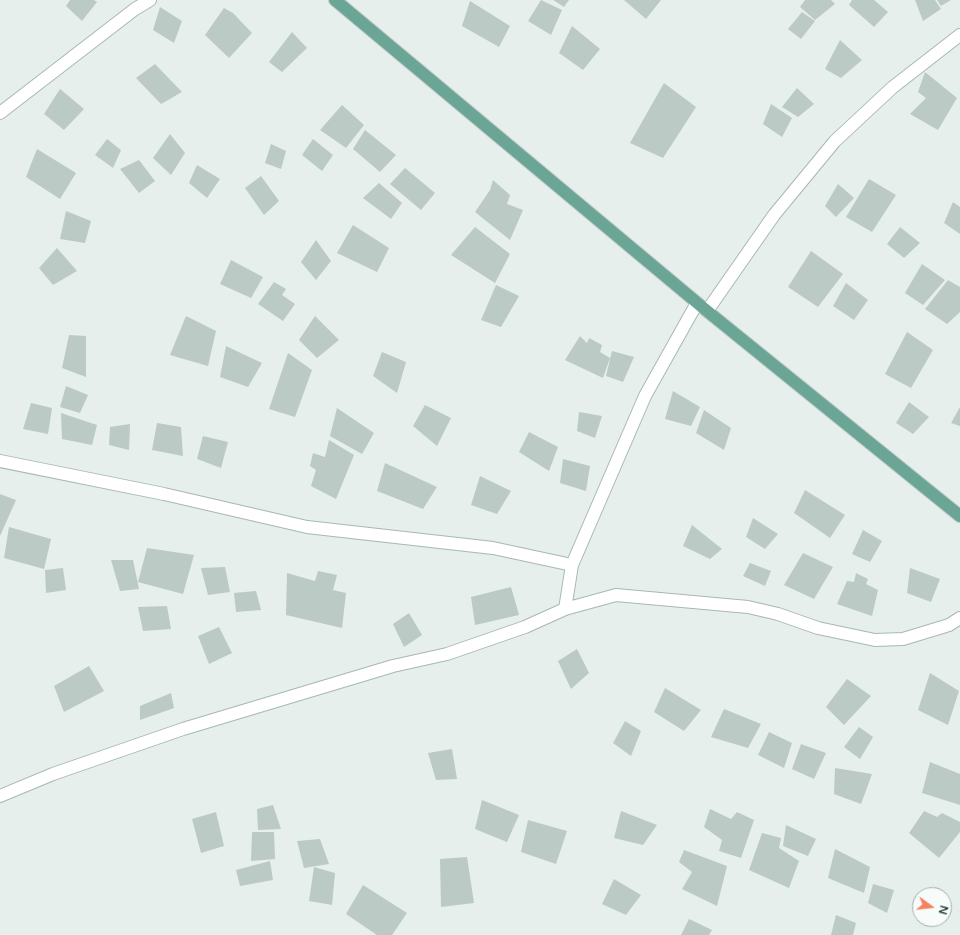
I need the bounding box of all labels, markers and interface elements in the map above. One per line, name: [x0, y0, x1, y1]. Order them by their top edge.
north arrow: [912, 887, 952, 927]
text: N: [936, 904, 951, 916]

